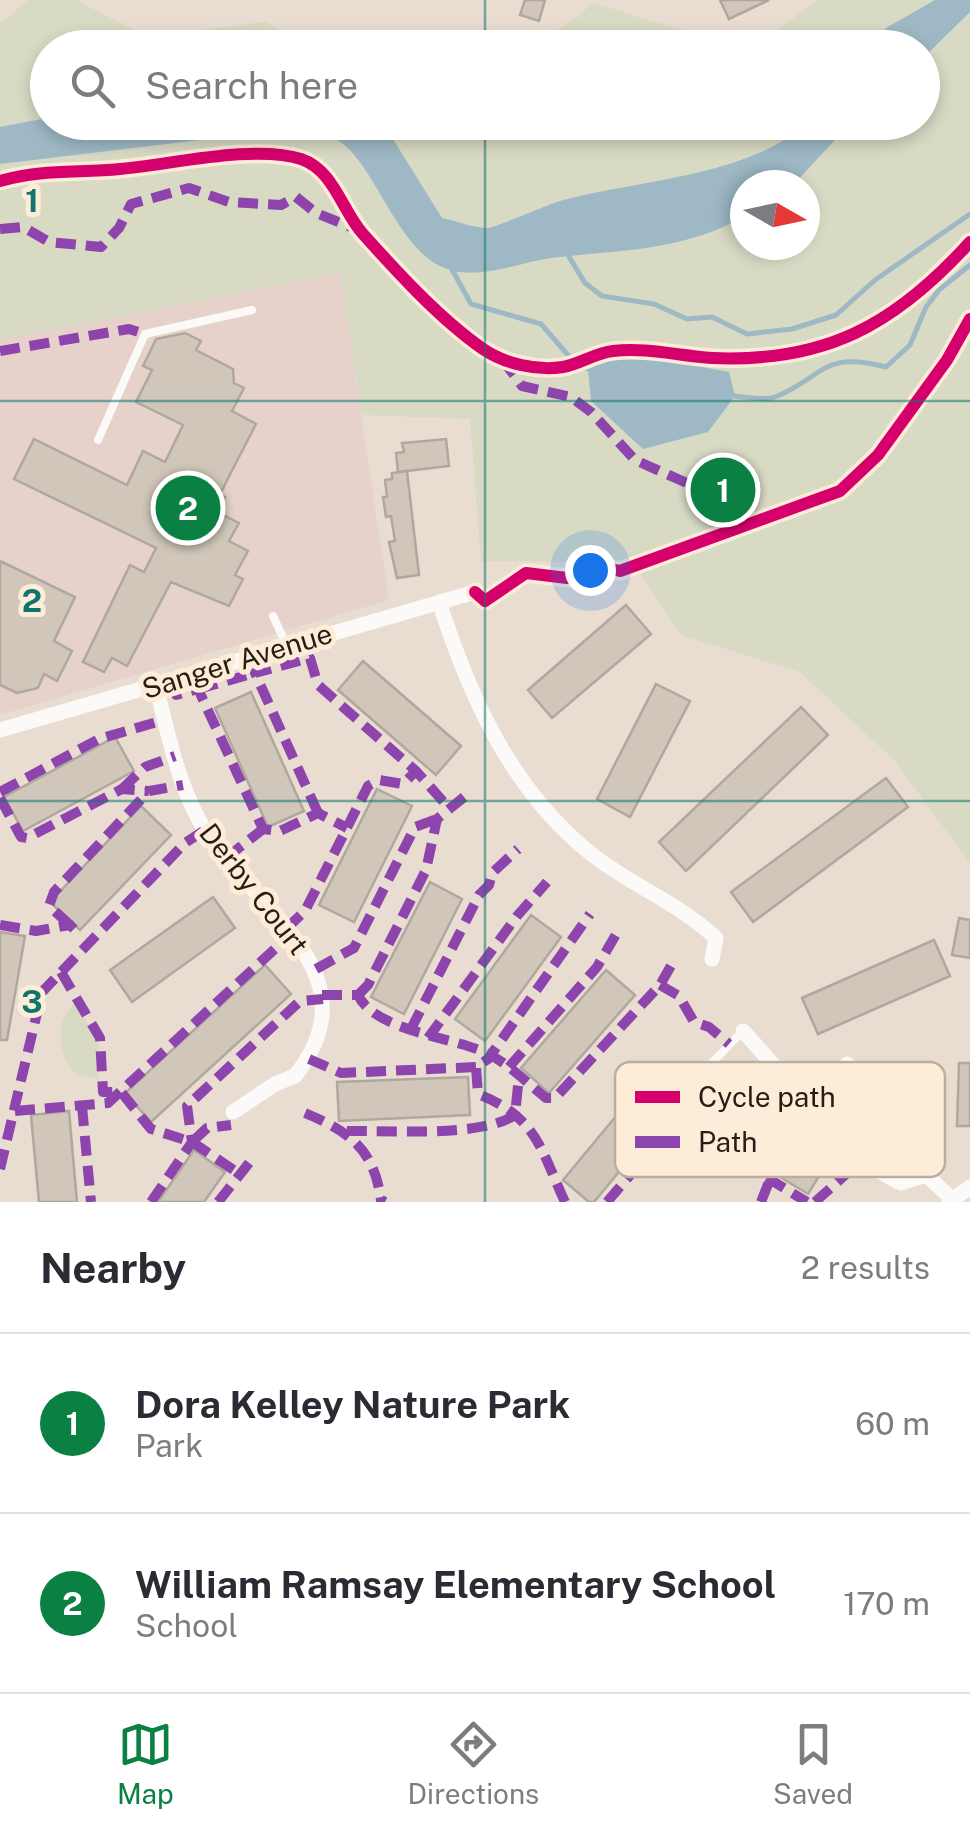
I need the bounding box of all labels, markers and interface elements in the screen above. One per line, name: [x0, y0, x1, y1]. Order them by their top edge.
search box: [30, 30, 940, 140]
icon: search: [65, 58, 120, 113]
text: Search here: [145, 63, 358, 108]
north arrow: [730, 170, 820, 260]
text: 1: [25, 182, 39, 219]
pin: 1: [690, 452, 756, 528]
pin: 2: [156, 470, 220, 546]
your location: [565, 545, 616, 596]
text: 2: [22, 582, 42, 619]
street label: Sanger Avenue: [138, 616, 336, 705]
street label: Derby Court: [193, 817, 316, 961]
text: 3: [21, 983, 43, 1020]
legend: [615, 1062, 945, 1177]
text: Cycle path: [698, 1080, 836, 1113]
text: Path: [698, 1125, 757, 1158]
text: Nearby: [40, 1243, 186, 1292]
text: 2 results: [801, 1249, 930, 1286]
text: Dora Kelley Nature Park: [135, 1382, 570, 1427]
text: 1: [66, 1405, 79, 1442]
text: 60 m: [855, 1405, 930, 1442]
text: Park: [135, 1427, 203, 1464]
text: William Ramsay Elementary School: [135, 1562, 776, 1607]
text: 2: [62, 1585, 83, 1622]
text: 170 m: [843, 1585, 930, 1622]
text: School: [135, 1607, 238, 1644]
tab: Map: [117, 1717, 174, 1810]
tab: Directions: [408, 1717, 539, 1810]
tab: Saved: [773, 1717, 853, 1810]

